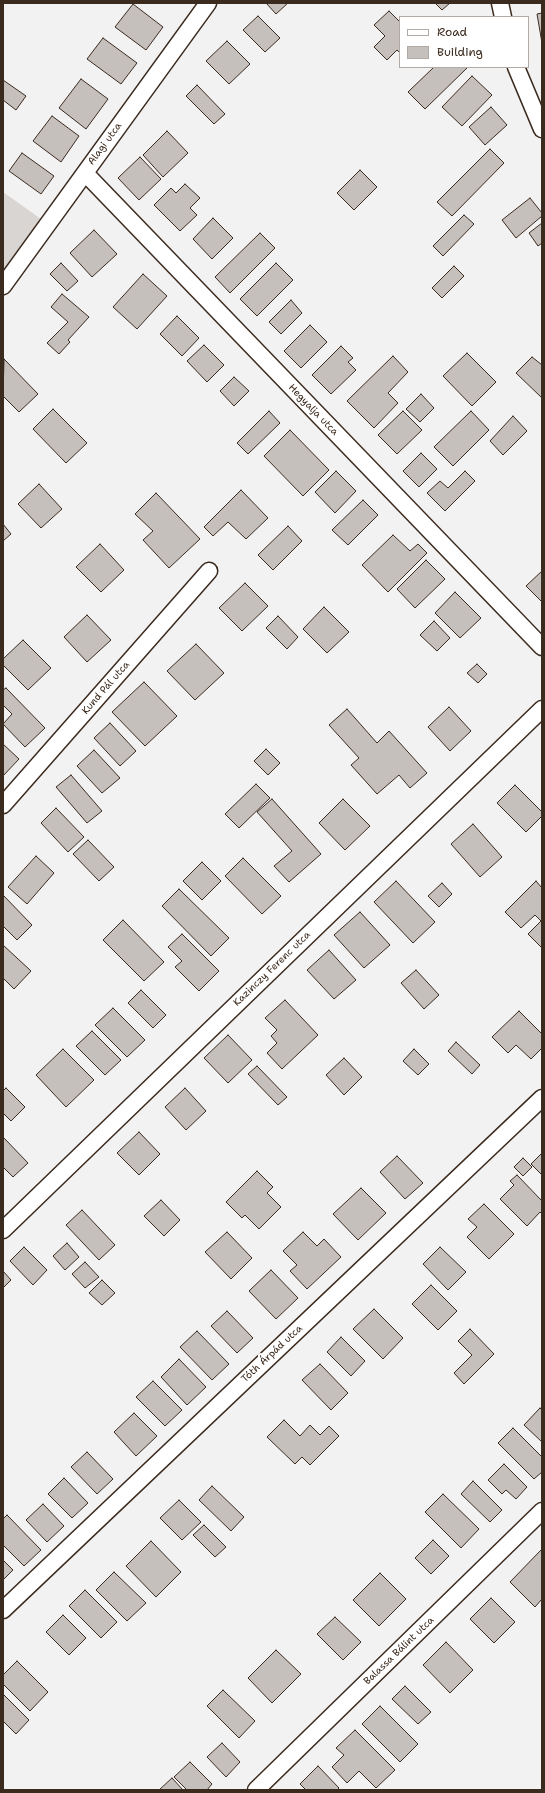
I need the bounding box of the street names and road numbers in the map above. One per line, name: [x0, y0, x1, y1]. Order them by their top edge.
street label: Alagi utca: [86, 120, 124, 168]
street label: Hegyalja utca: [286, 382, 340, 438]
street label: Kund Pál utca: [80, 659, 132, 717]
street label: Kazinczy Ferenc utca: [231, 929, 313, 1009]
street label: Tóth Árpád utca: [239, 1323, 305, 1385]
street label: Balassa Bálint utca: [362, 1615, 436, 1687]

